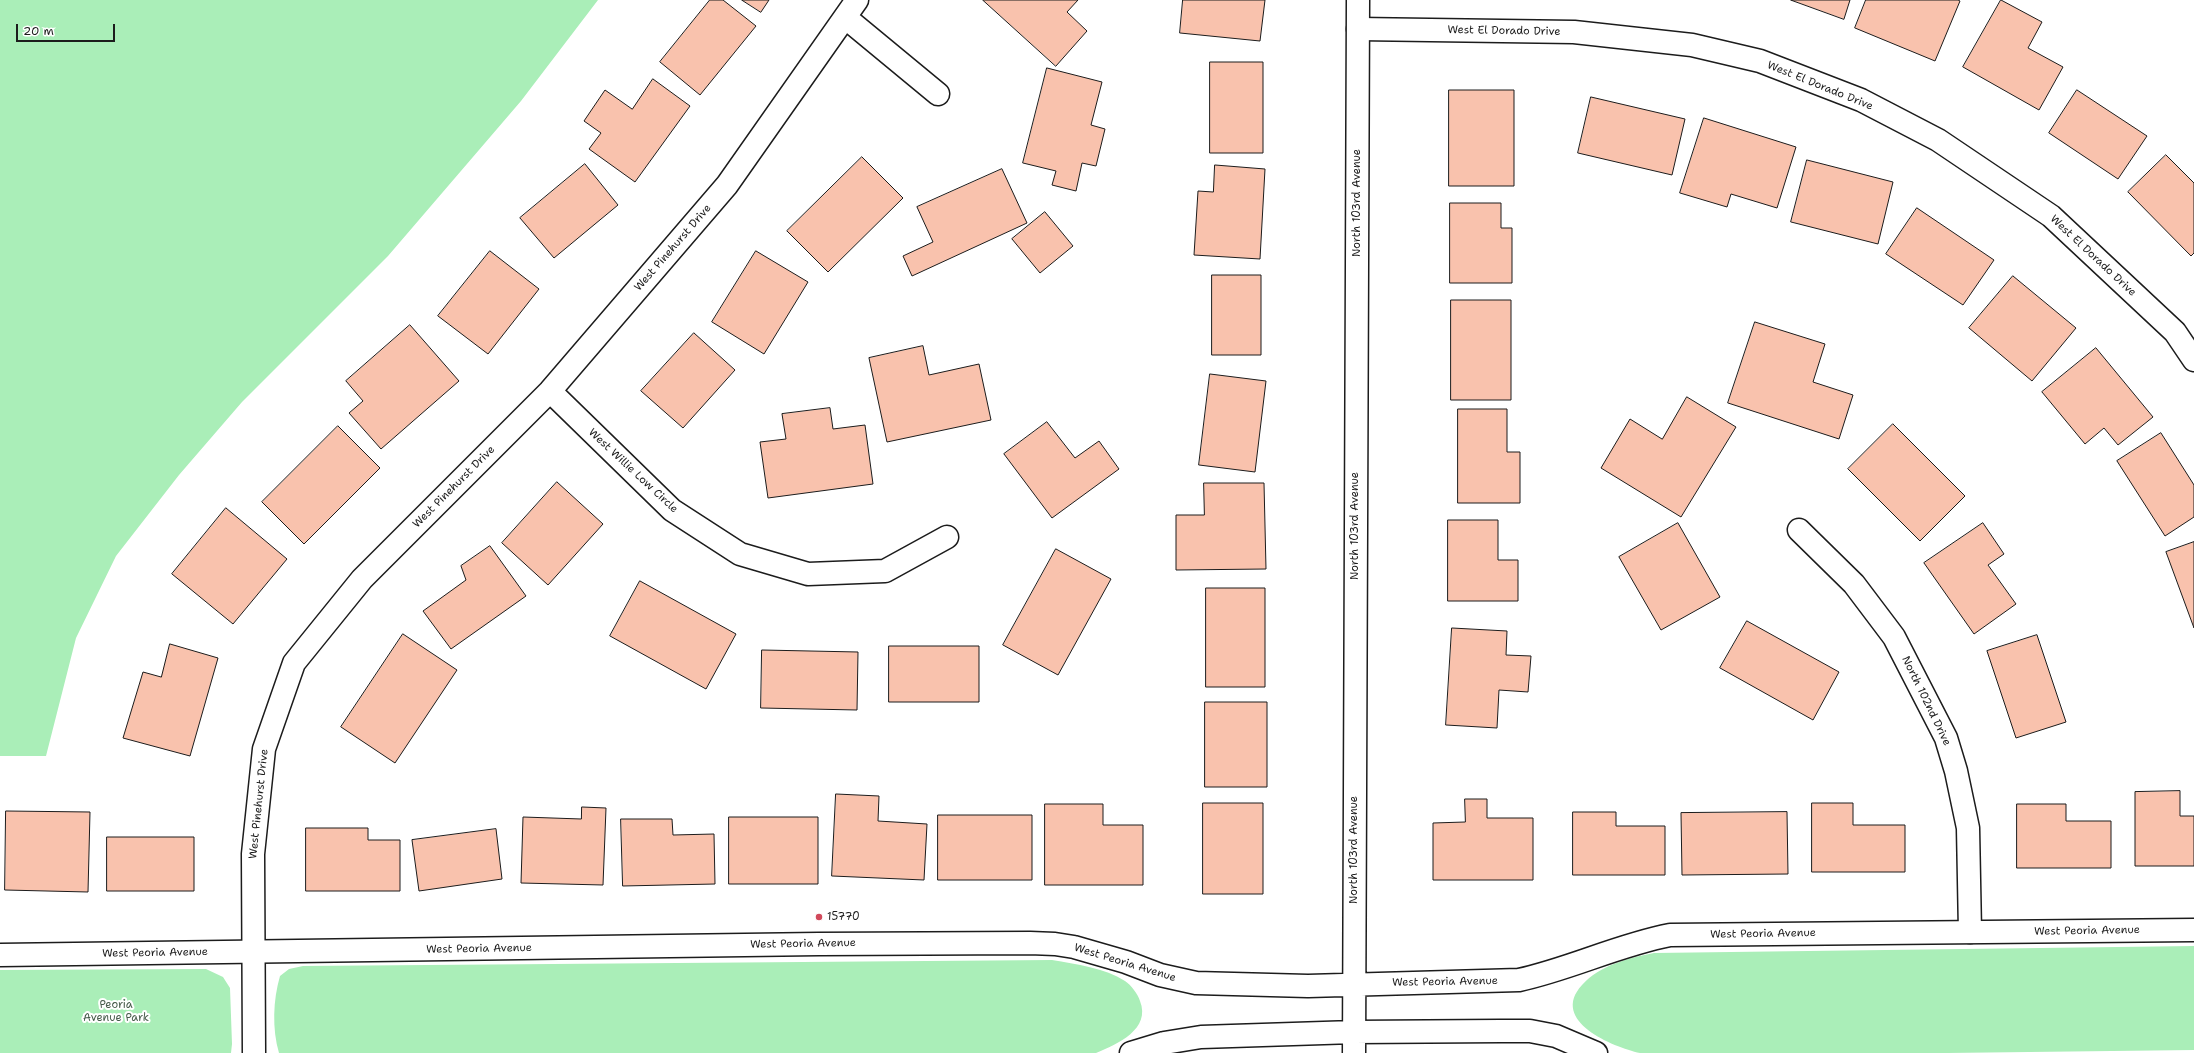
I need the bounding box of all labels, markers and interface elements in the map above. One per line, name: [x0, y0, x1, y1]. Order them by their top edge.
scale bar: [18, 16, 117, 42]
text: 20 m: [23, 23, 54, 39]
street label: West El Dorado Drive: [1447, 23, 1561, 39]
street label: West El Dorado Drive: [1765, 59, 1875, 113]
street label: North 103rd Avenue: [1350, 149, 1364, 257]
street label: West Pinehurst Drive: [632, 202, 714, 294]
street label: West El Dorado Drive: [2047, 213, 2139, 299]
street label: West Willie Low Circle: [585, 426, 681, 516]
street label: West Pinehurst Drive: [410, 443, 498, 531]
street label: North 103rd Avenue: [1348, 472, 1362, 580]
street label: North 102nd Drive: [1899, 654, 1953, 748]
street label: West Pinehurst Drive: [247, 748, 271, 860]
street label: North 103rd Avenue: [1347, 796, 1361, 904]
place label: 15770: [827, 910, 860, 924]
marker: 15770: [814, 912, 824, 922]
street label: West Peoria Avenue: [2034, 923, 2140, 939]
street label: West Peoria Avenue: [1710, 926, 1816, 942]
street label: West Peoria Avenue: [750, 936, 856, 952]
street label: West Peoria Avenue: [426, 941, 532, 957]
street label: West Peoria Avenue: [1073, 941, 1177, 985]
street label: West Peoria Avenue: [102, 945, 208, 961]
street label: West Peoria Avenue: [1392, 974, 1498, 990]
park label: Peoria Avenue Park: [83, 998, 149, 1024]

